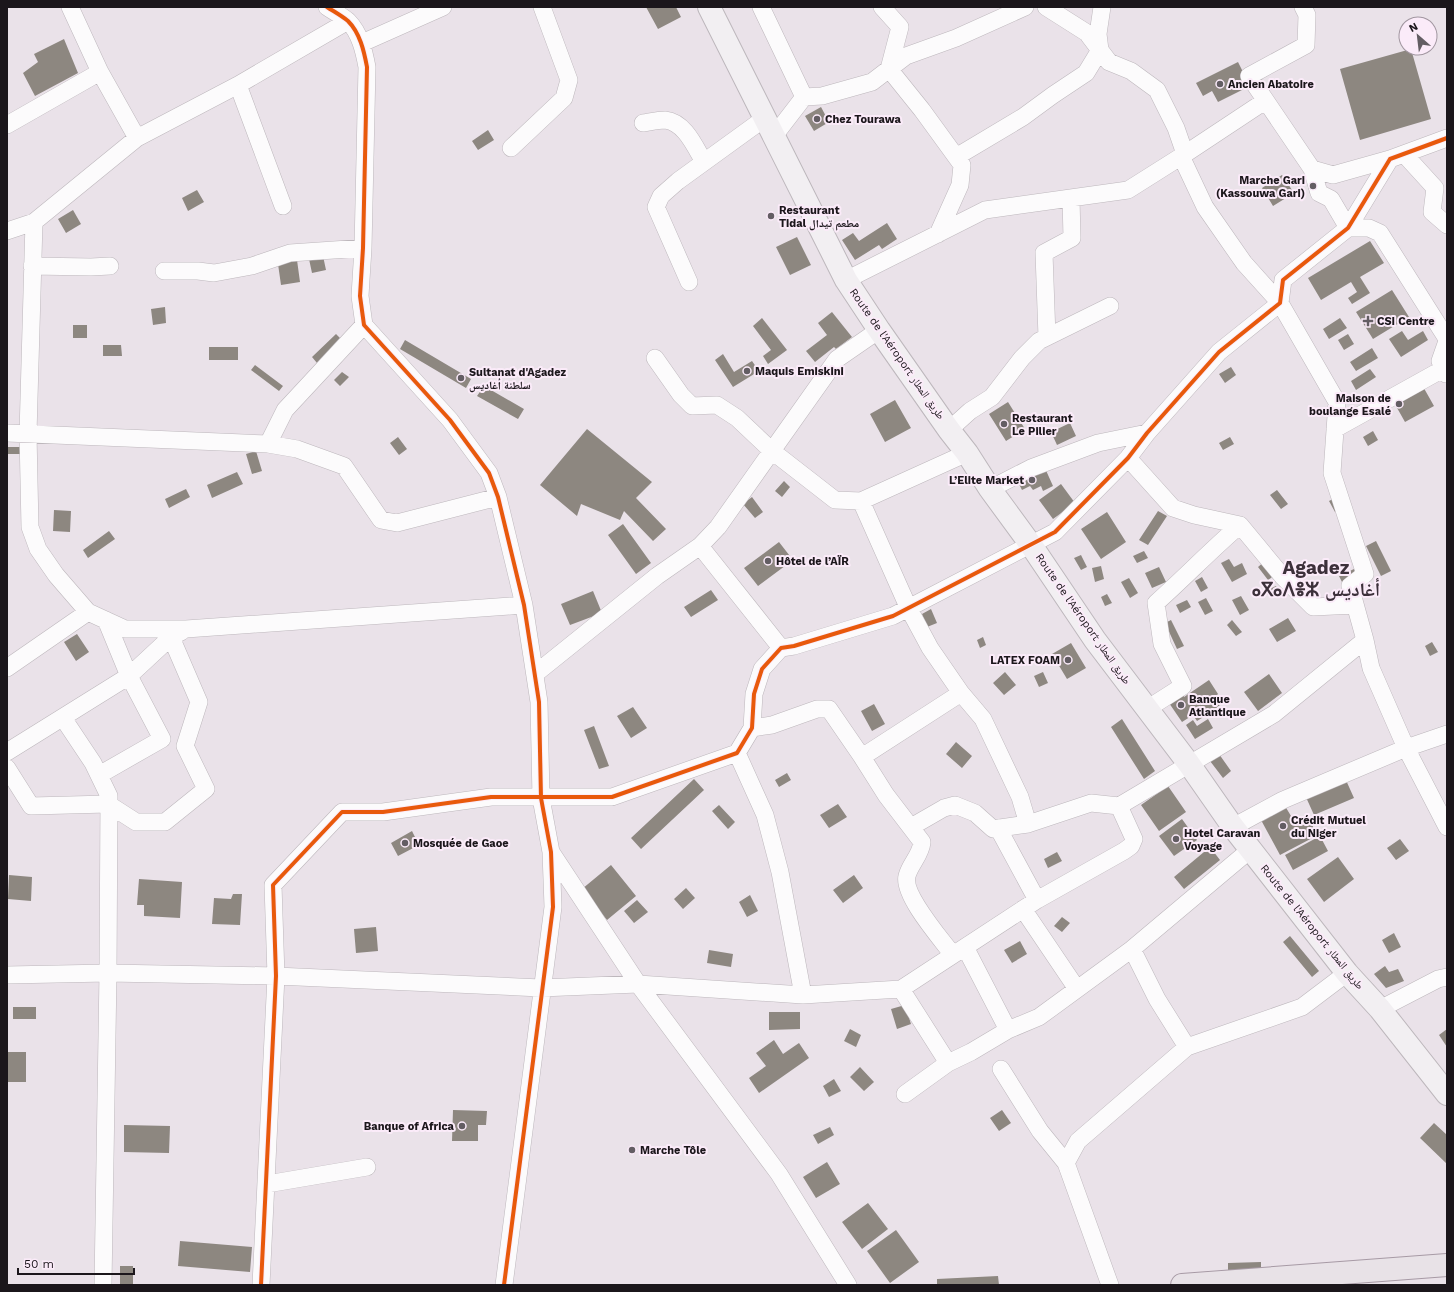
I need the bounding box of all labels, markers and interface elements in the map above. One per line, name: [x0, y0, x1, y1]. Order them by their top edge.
north arrow: [1398, 16, 1438, 56]
text: N: [1407, 20, 1420, 35]
place label: Ancien Abatoire: [1228, 78, 1314, 91]
marker: Ancien Abatoire: [1215, 79, 1225, 89]
place label: Chez Tourawa: [825, 113, 902, 126]
marker: Chez Tourawa: [812, 114, 822, 124]
place label: Marche Gari (Kassouwa Gari): [1216, 174, 1305, 200]
marker: Marche Gari (Kassouwa Gari): [1308, 181, 1318, 191]
place label: Restaurant Tidal مطعم تيدال: [779, 204, 859, 231]
marker: Restaurant Tidal مطعم تيدال: [766, 211, 776, 221]
street label: Route de l'Aéroport طريق المطار: [847, 286, 947, 422]
marker: CSI Centre: [1362, 315, 1374, 327]
place label: CSI Centre: [1377, 315, 1435, 328]
place label: Maquis Emiskini: [755, 365, 844, 378]
place label: Sultanat d'Agadez سلطنة أغاديس: [469, 366, 567, 393]
marker: Maquis Emiskini: [742, 366, 752, 376]
marker: Sultanat d'Agadez سلطنة أغاديس: [456, 373, 466, 383]
place label: Maison de boulange Esalé: [1309, 392, 1391, 418]
marker: Maison de boulange Esalé: [1394, 399, 1404, 409]
place label: Restaurant Le Pilier: [1012, 412, 1073, 438]
marker: Restaurant Le Pilier: [999, 419, 1009, 429]
place label: L’Elite Market: [949, 474, 1024, 487]
marker: L’Elite Market: [1027, 475, 1037, 485]
street label: Route de l'Aéroport طريق المطار: [1033, 551, 1133, 687]
place label: Hôtel de l’AÏR: [776, 555, 849, 568]
marker: Hôtel de l’AÏR: [763, 556, 773, 566]
district label: Agadez ⴰⴳⴰⴷⴻⵣ أغاديس: [1252, 556, 1380, 601]
place label: LATEX FOAM: [990, 654, 1060, 667]
marker: LATEX FOAM: [1063, 655, 1073, 665]
place label: Banque Atlantique: [1189, 693, 1246, 719]
marker: Banque Atlantique: [1176, 700, 1186, 710]
place label: Crédit Mutuel du Niger: [1291, 814, 1366, 840]
marker: Crédit Mutuel du Niger: [1278, 821, 1288, 831]
place label: Hotel Caravan Voyage: [1184, 827, 1261, 853]
marker: Hotel Caravan Voyage: [1171, 834, 1181, 844]
place label: Mosquée de Gaoe: [413, 837, 509, 850]
marker: Mosquée de Gaoe: [400, 838, 410, 848]
street label: Route de l'Aéroport طريق المطار: [1258, 862, 1366, 992]
place label: Banque of Africa: [364, 1120, 455, 1133]
marker: Banque of Africa: [457, 1121, 467, 1131]
place label: Marche Tôle: [640, 1144, 706, 1157]
marker: Marche Tôle: [627, 1145, 637, 1155]
scale bar: [18, 1250, 134, 1276]
text: 50 m: [24, 1257, 54, 1271]

